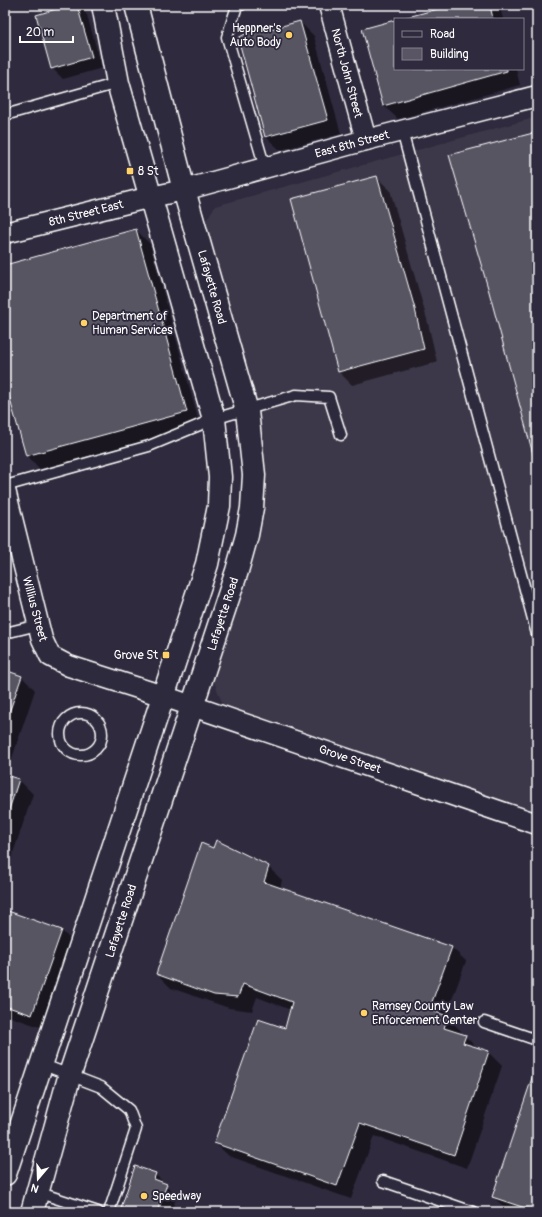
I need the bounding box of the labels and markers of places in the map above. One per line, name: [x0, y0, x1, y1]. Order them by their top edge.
place label: Heppner's Auto Body: [230, 21, 282, 50]
marker: Heppner's Auto Body: [284, 30, 294, 40]
place label: 8 St: [138, 164, 159, 179]
marker: 8 St: [125, 166, 135, 176]
place label: Department of Human Services: [92, 309, 173, 338]
marker: Department of Human Services: [79, 318, 89, 328]
place label: Grove St: [114, 648, 158, 663]
marker: Grove St: [161, 650, 171, 660]
place label: Ramsey County Law Enforcement Center: [372, 999, 478, 1028]
marker: Ramsey County Law Enforcement Center: [359, 1008, 369, 1018]
place label: Speedway: [152, 1189, 201, 1204]
marker: Speedway: [139, 1191, 149, 1201]

